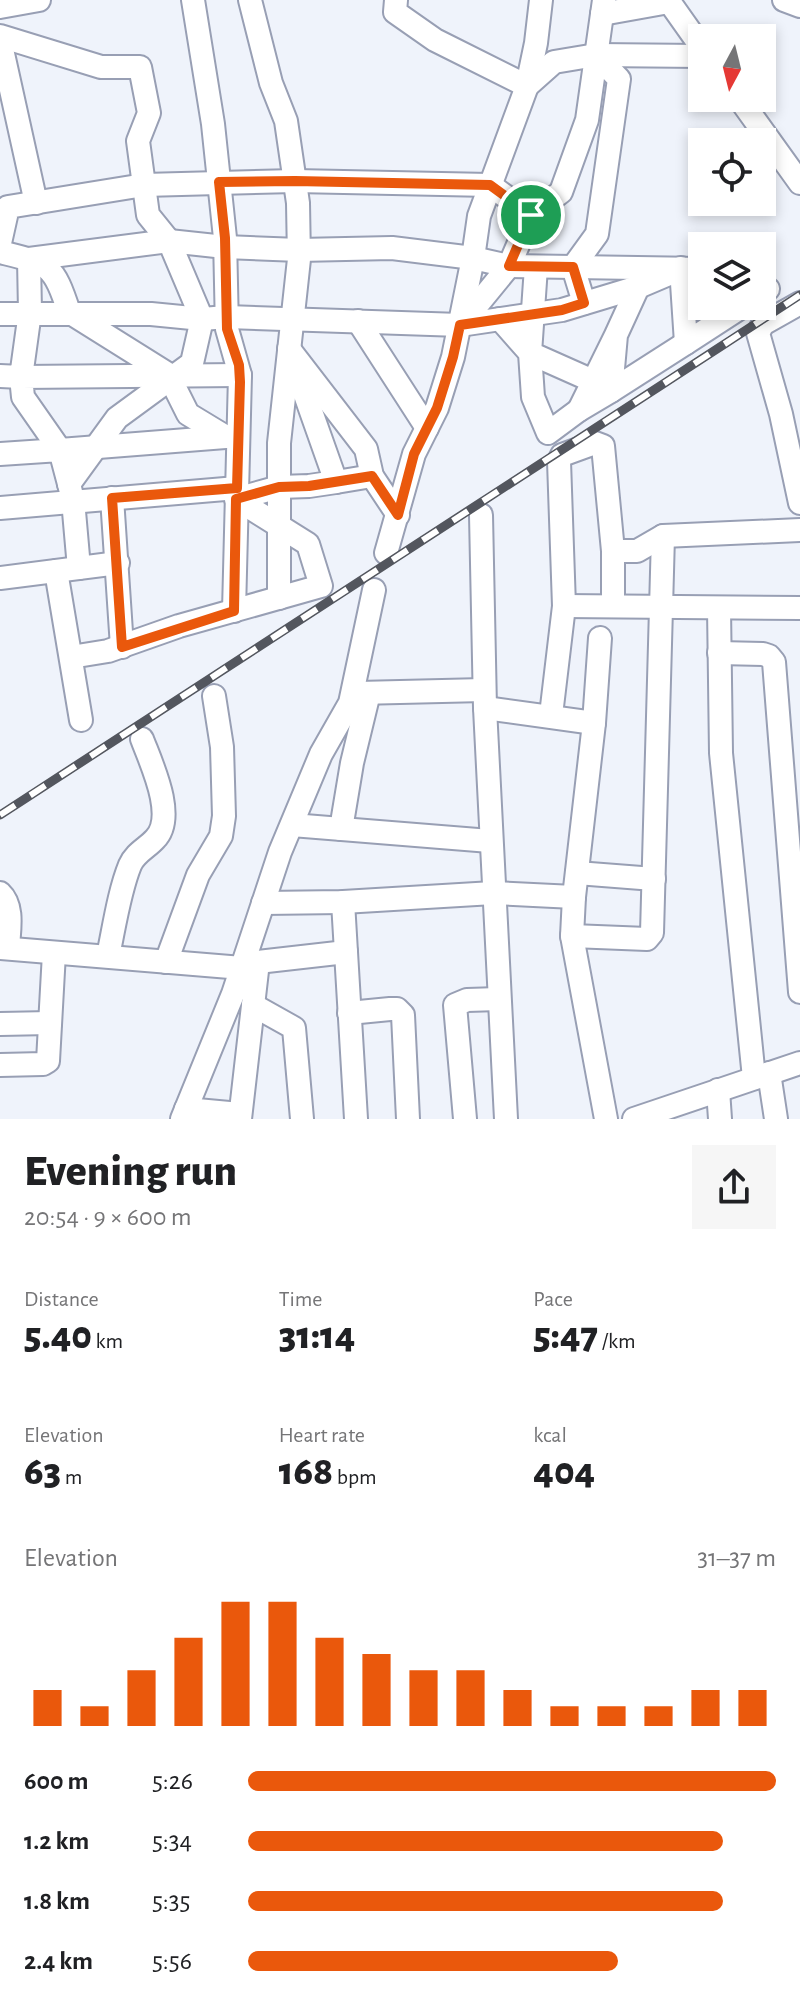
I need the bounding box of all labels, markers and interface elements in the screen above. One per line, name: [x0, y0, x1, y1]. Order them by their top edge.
north arrow: [688, 24, 776, 112]
map controls: [688, 24, 776, 320]
button: locate: [688, 128, 776, 216]
pin: [497, 181, 565, 249]
icon: arrive: [509, 193, 553, 237]
button: layers: [688, 232, 776, 320]
button: share: [692, 1145, 776, 1229]
text: Evening run: [24, 1150, 237, 1194]
text: 20:54 · 9 × 600 m: [24, 1204, 191, 1230]
text: Distance: [24, 1288, 99, 1310]
text: Time: [279, 1288, 323, 1310]
text: Pace: [533, 1288, 573, 1310]
text: 5.40: [24, 1316, 92, 1356]
text: 31:14: [279, 1316, 355, 1356]
text: 5:47: [533, 1316, 598, 1356]
text: km: [92, 1330, 123, 1352]
text: /km: [598, 1330, 636, 1352]
text: Elevation: [24, 1424, 104, 1446]
text: Heart rate: [279, 1424, 365, 1446]
text: kcal: [533, 1424, 567, 1446]
text: 63: [24, 1452, 61, 1492]
text: 168: [279, 1452, 333, 1492]
text: 404: [533, 1452, 595, 1492]
text: m: [61, 1466, 82, 1488]
text: bpm: [333, 1466, 377, 1488]
text: Elevation: [24, 1545, 118, 1571]
text: 31–37 m: [697, 1545, 776, 1571]
text: 600 m: [24, 1768, 89, 1794]
text: 5:26: [152, 1768, 193, 1794]
text: 1.2 km: [24, 1828, 89, 1854]
text: 5:34: [152, 1828, 192, 1854]
text: 1.8 km: [24, 1888, 90, 1914]
text: 5:35: [152, 1888, 190, 1914]
text: 2.4 km: [24, 1948, 93, 1974]
text: 5:56: [152, 1948, 192, 1974]

